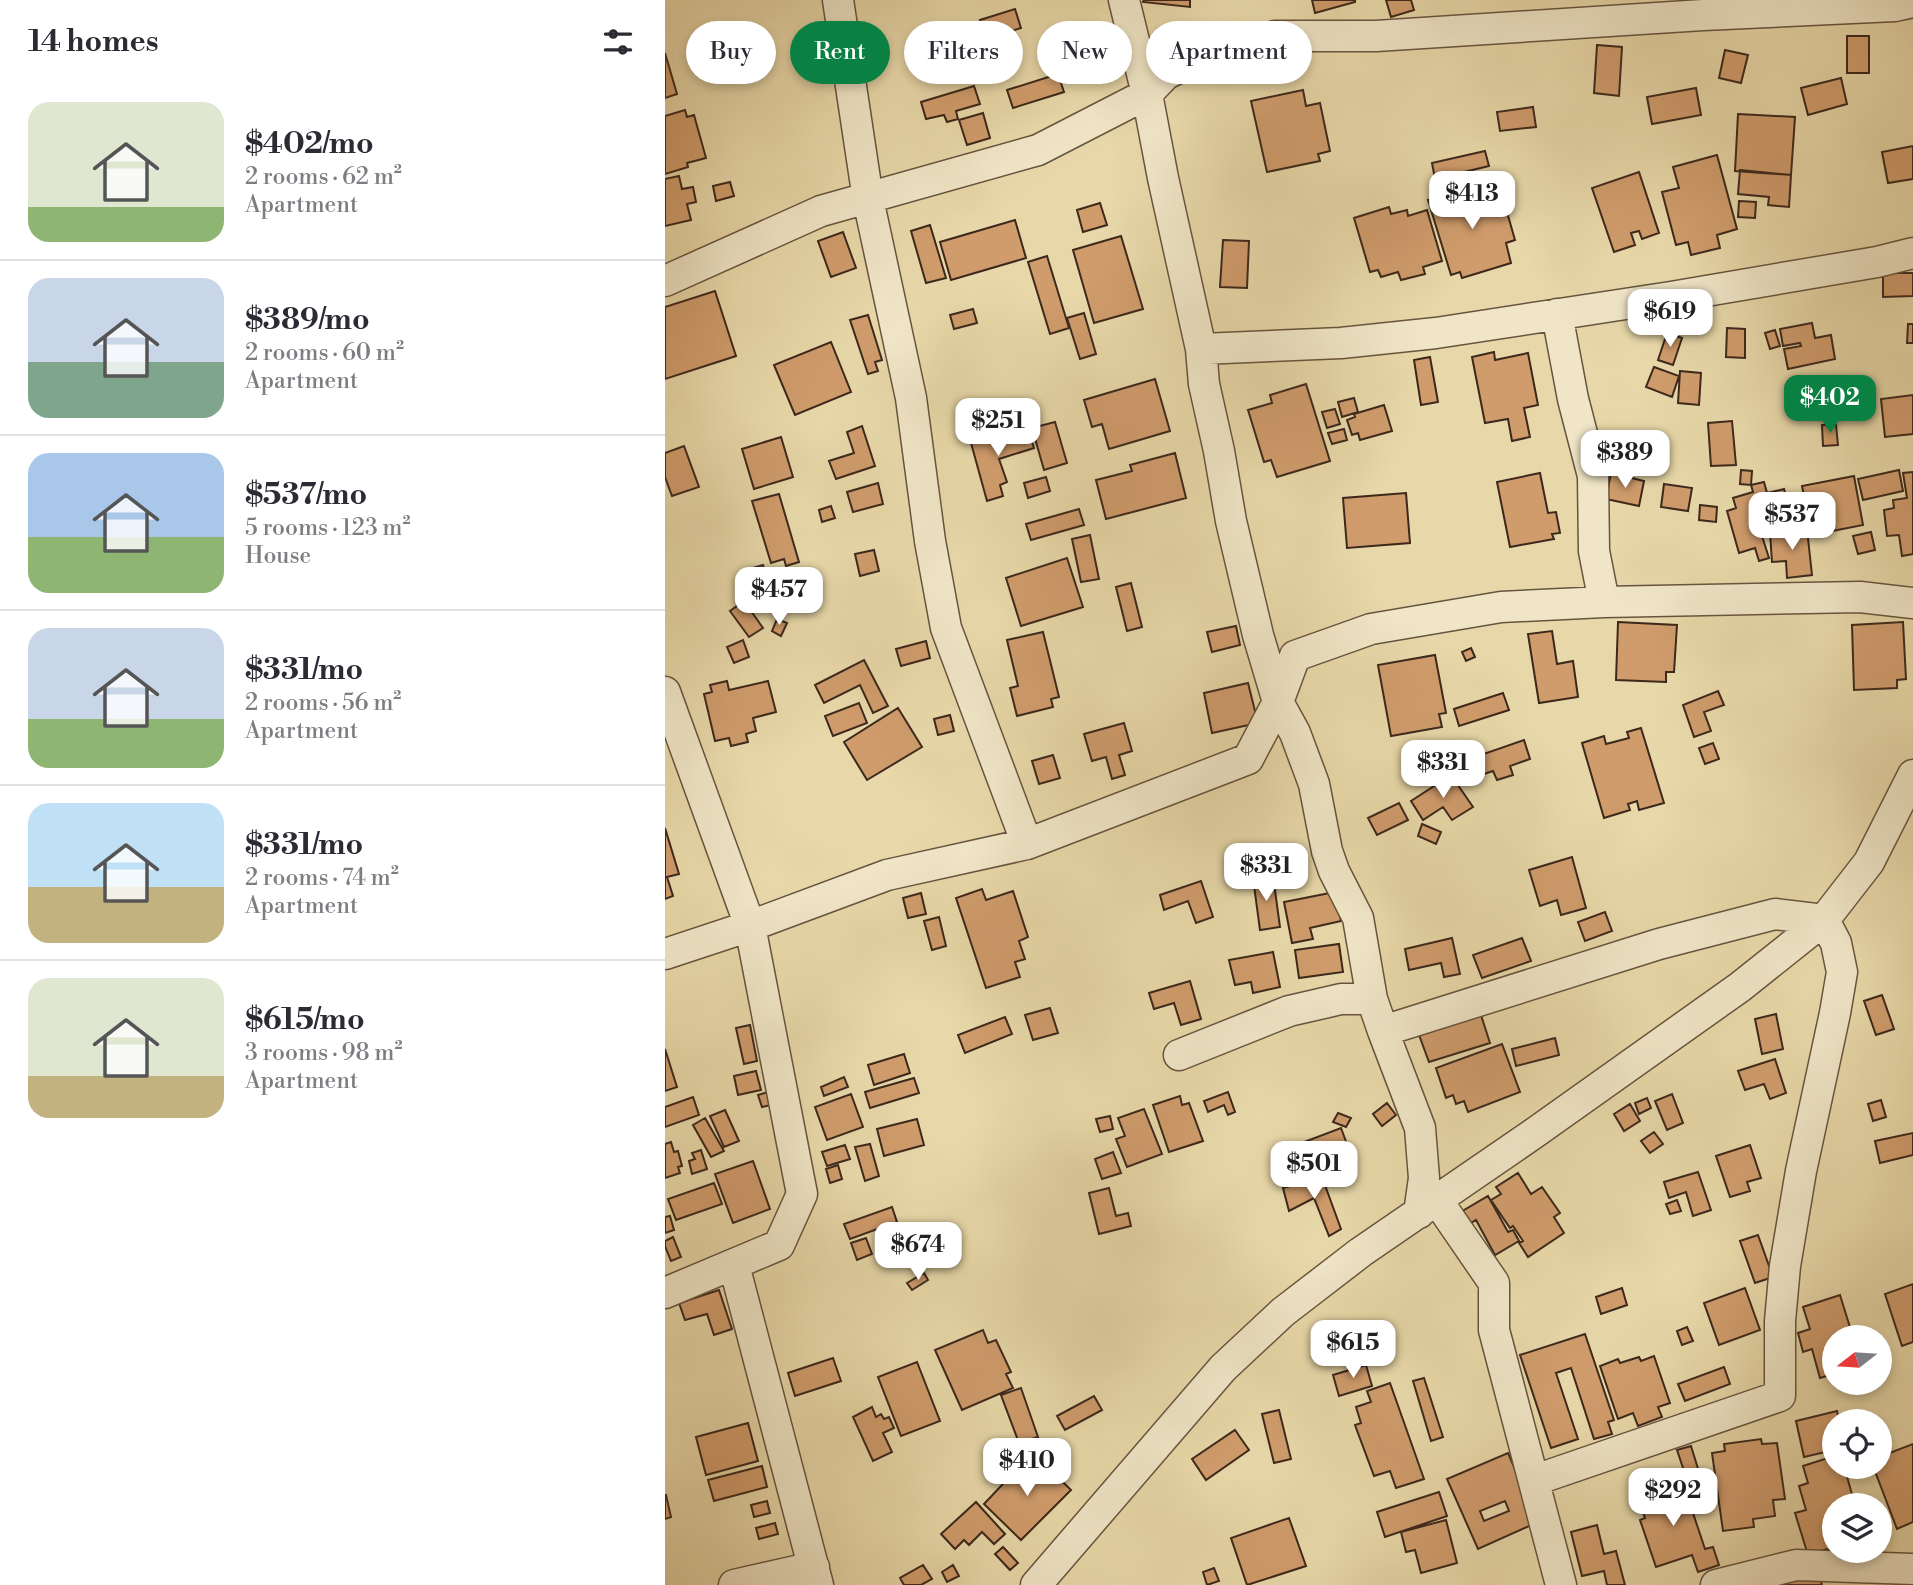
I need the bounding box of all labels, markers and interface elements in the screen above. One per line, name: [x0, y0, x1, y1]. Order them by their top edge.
chip: Buy: [686, 21, 776, 84]
chip: Rent: [790, 21, 890, 84]
chip: Filters: [904, 21, 1023, 84]
chip: New: [1037, 21, 1132, 84]
chip: Apartment: [1146, 21, 1312, 84]
text: 14 homes: [28, 23, 159, 61]
icon: filters: [599, 23, 637, 61]
text: $402/mo: [245, 125, 374, 163]
icon: home: [84, 130, 168, 214]
text: 2 rooms · 62 m²: [245, 163, 402, 191]
pin: $413: [1431, 172, 1513, 231]
text: $413: [1445, 180, 1499, 208]
text: Apartment: [245, 191, 358, 219]
pin: $619: [1629, 290, 1711, 349]
text: $619: [1644, 298, 1696, 326]
text: $389/mo: [245, 301, 370, 339]
icon: home: [84, 306, 168, 390]
text: 2 rooms · 60 m²: [245, 339, 404, 367]
text: Apartment: [245, 367, 358, 395]
pin: $402: [1789, 376, 1871, 435]
text: $402: [1800, 384, 1860, 412]
pin: $251: [957, 398, 1039, 458]
text: $251: [971, 407, 1025, 435]
pin: $389: [1584, 430, 1666, 490]
text: $389: [1597, 439, 1653, 467]
text: $537/mo: [245, 476, 367, 514]
icon: home: [84, 481, 168, 565]
pin: $537: [1751, 492, 1833, 552]
text: $537: [1765, 501, 1819, 529]
text: 5 rooms · 123 m²: [245, 514, 411, 542]
text: House: [245, 542, 311, 570]
pin: $457: [738, 568, 820, 627]
text: $457: [751, 576, 807, 604]
text: $331/mo: [245, 651, 363, 689]
icon: home: [84, 656, 168, 740]
text: 2 rooms · 56 m²: [245, 689, 401, 717]
text: Apartment: [245, 717, 358, 745]
pin: $331: [1402, 740, 1484, 800]
text: $331: [1417, 749, 1469, 777]
text: $331/mo: [245, 826, 363, 864]
icon: home: [84, 831, 168, 915]
pin: $331: [1225, 844, 1307, 903]
text: $331: [1240, 852, 1292, 880]
text: 2 rooms · 74 m²: [245, 864, 399, 892]
text: Apartment: [245, 892, 358, 920]
text: $615/mo: [245, 1001, 365, 1039]
icon: home: [84, 1006, 168, 1090]
text: 3 rooms · 98 m²: [245, 1039, 402, 1067]
text: Apartment: [245, 1067, 358, 1095]
pin: $501: [1273, 1142, 1355, 1201]
text: $501: [1287, 1150, 1341, 1178]
pin: $674: [877, 1222, 959, 1282]
text: $674: [891, 1231, 945, 1259]
pin: $615: [1312, 1320, 1394, 1380]
north arrow: [1822, 1325, 1892, 1395]
map controls: [1822, 1325, 1892, 1563]
text: $615: [1327, 1329, 1379, 1357]
button: locate: [1822, 1409, 1892, 1479]
pin: $410: [986, 1438, 1068, 1498]
text: $410: [999, 1447, 1055, 1475]
pin: $292: [1632, 1468, 1714, 1528]
text: $292: [1645, 1477, 1701, 1505]
button: layers: [1822, 1493, 1892, 1563]

